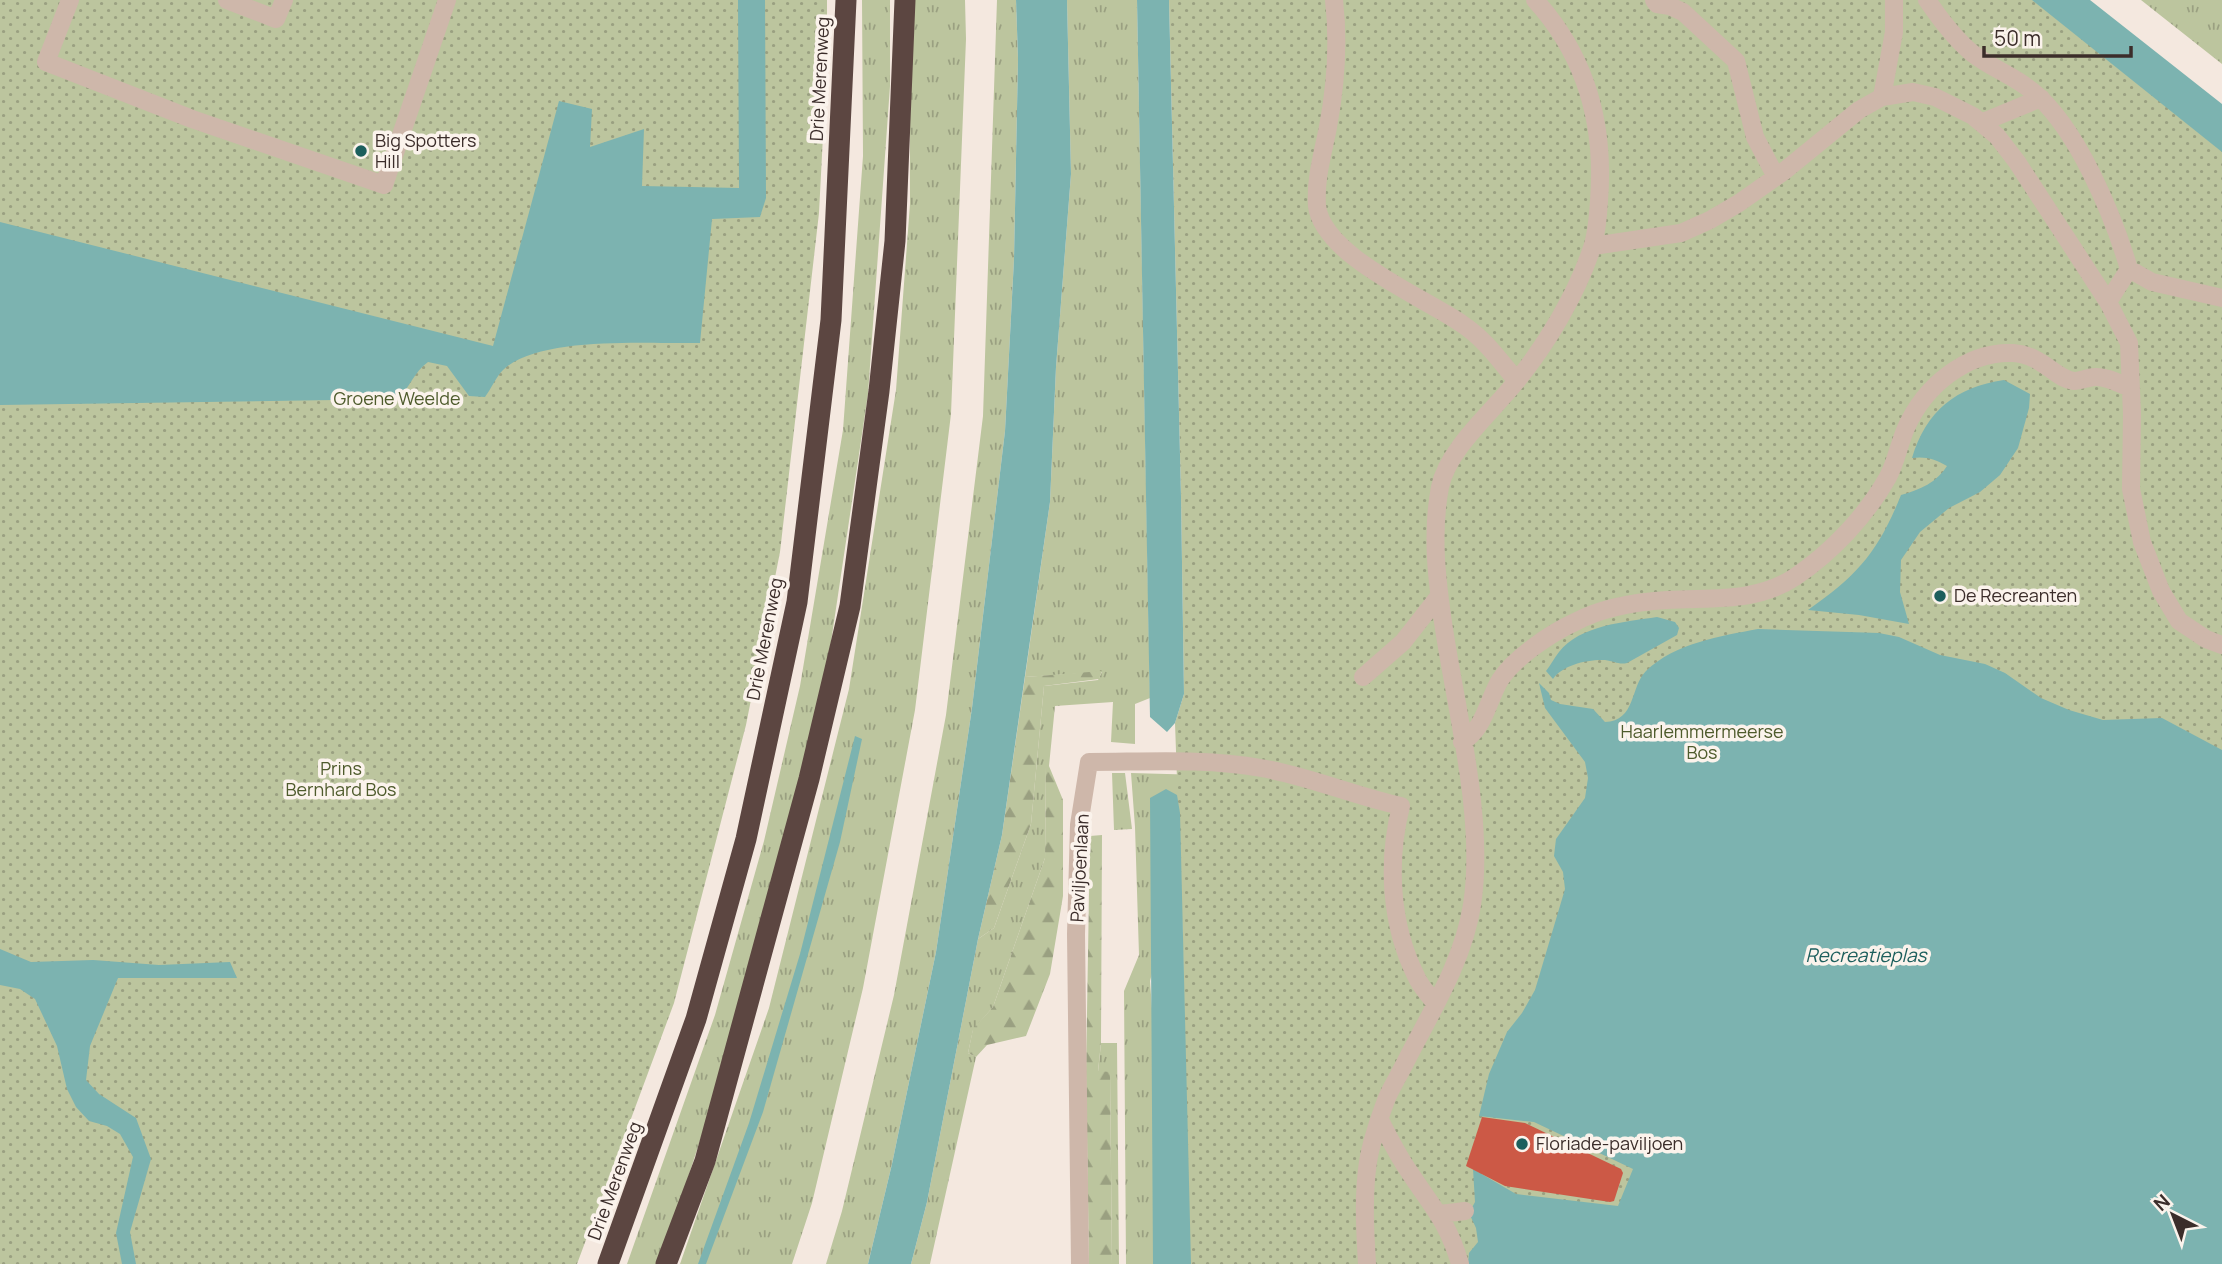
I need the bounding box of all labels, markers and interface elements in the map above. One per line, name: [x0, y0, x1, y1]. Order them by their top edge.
scale bar: [1984, 14, 2131, 58]
street label: Drie Merenweg: [804, 16, 834, 142]
text: 50 m: [1994, 24, 2041, 52]
place label: Big Spotters Hill: [375, 128, 476, 173]
marker: Big Spotters Hill: [353, 143, 369, 159]
park label: Groene Weelde: [334, 386, 460, 410]
street label: Drie Merenweg: [740, 575, 788, 702]
place label: De Recreanten: [1954, 583, 2077, 607]
marker: De Recreanten: [1932, 588, 1948, 604]
park label: Haarlemmermeerse Bos: [1620, 719, 1784, 764]
park label: Prins Bernhard Bos: [285, 756, 397, 801]
street label: Paviljoenlaan: [1064, 813, 1094, 923]
water label: Recreatieplas: [1806, 942, 1928, 968]
street label: Drie Merenweg: [582, 1118, 647, 1243]
place label: Floriade-paviljoen: [1536, 1131, 1683, 1155]
marker: Floriade-paviljoen: [1514, 1136, 1530, 1152]
north arrow: [2138, 1180, 2208, 1250]
text: N: [2148, 1188, 2175, 1217]

